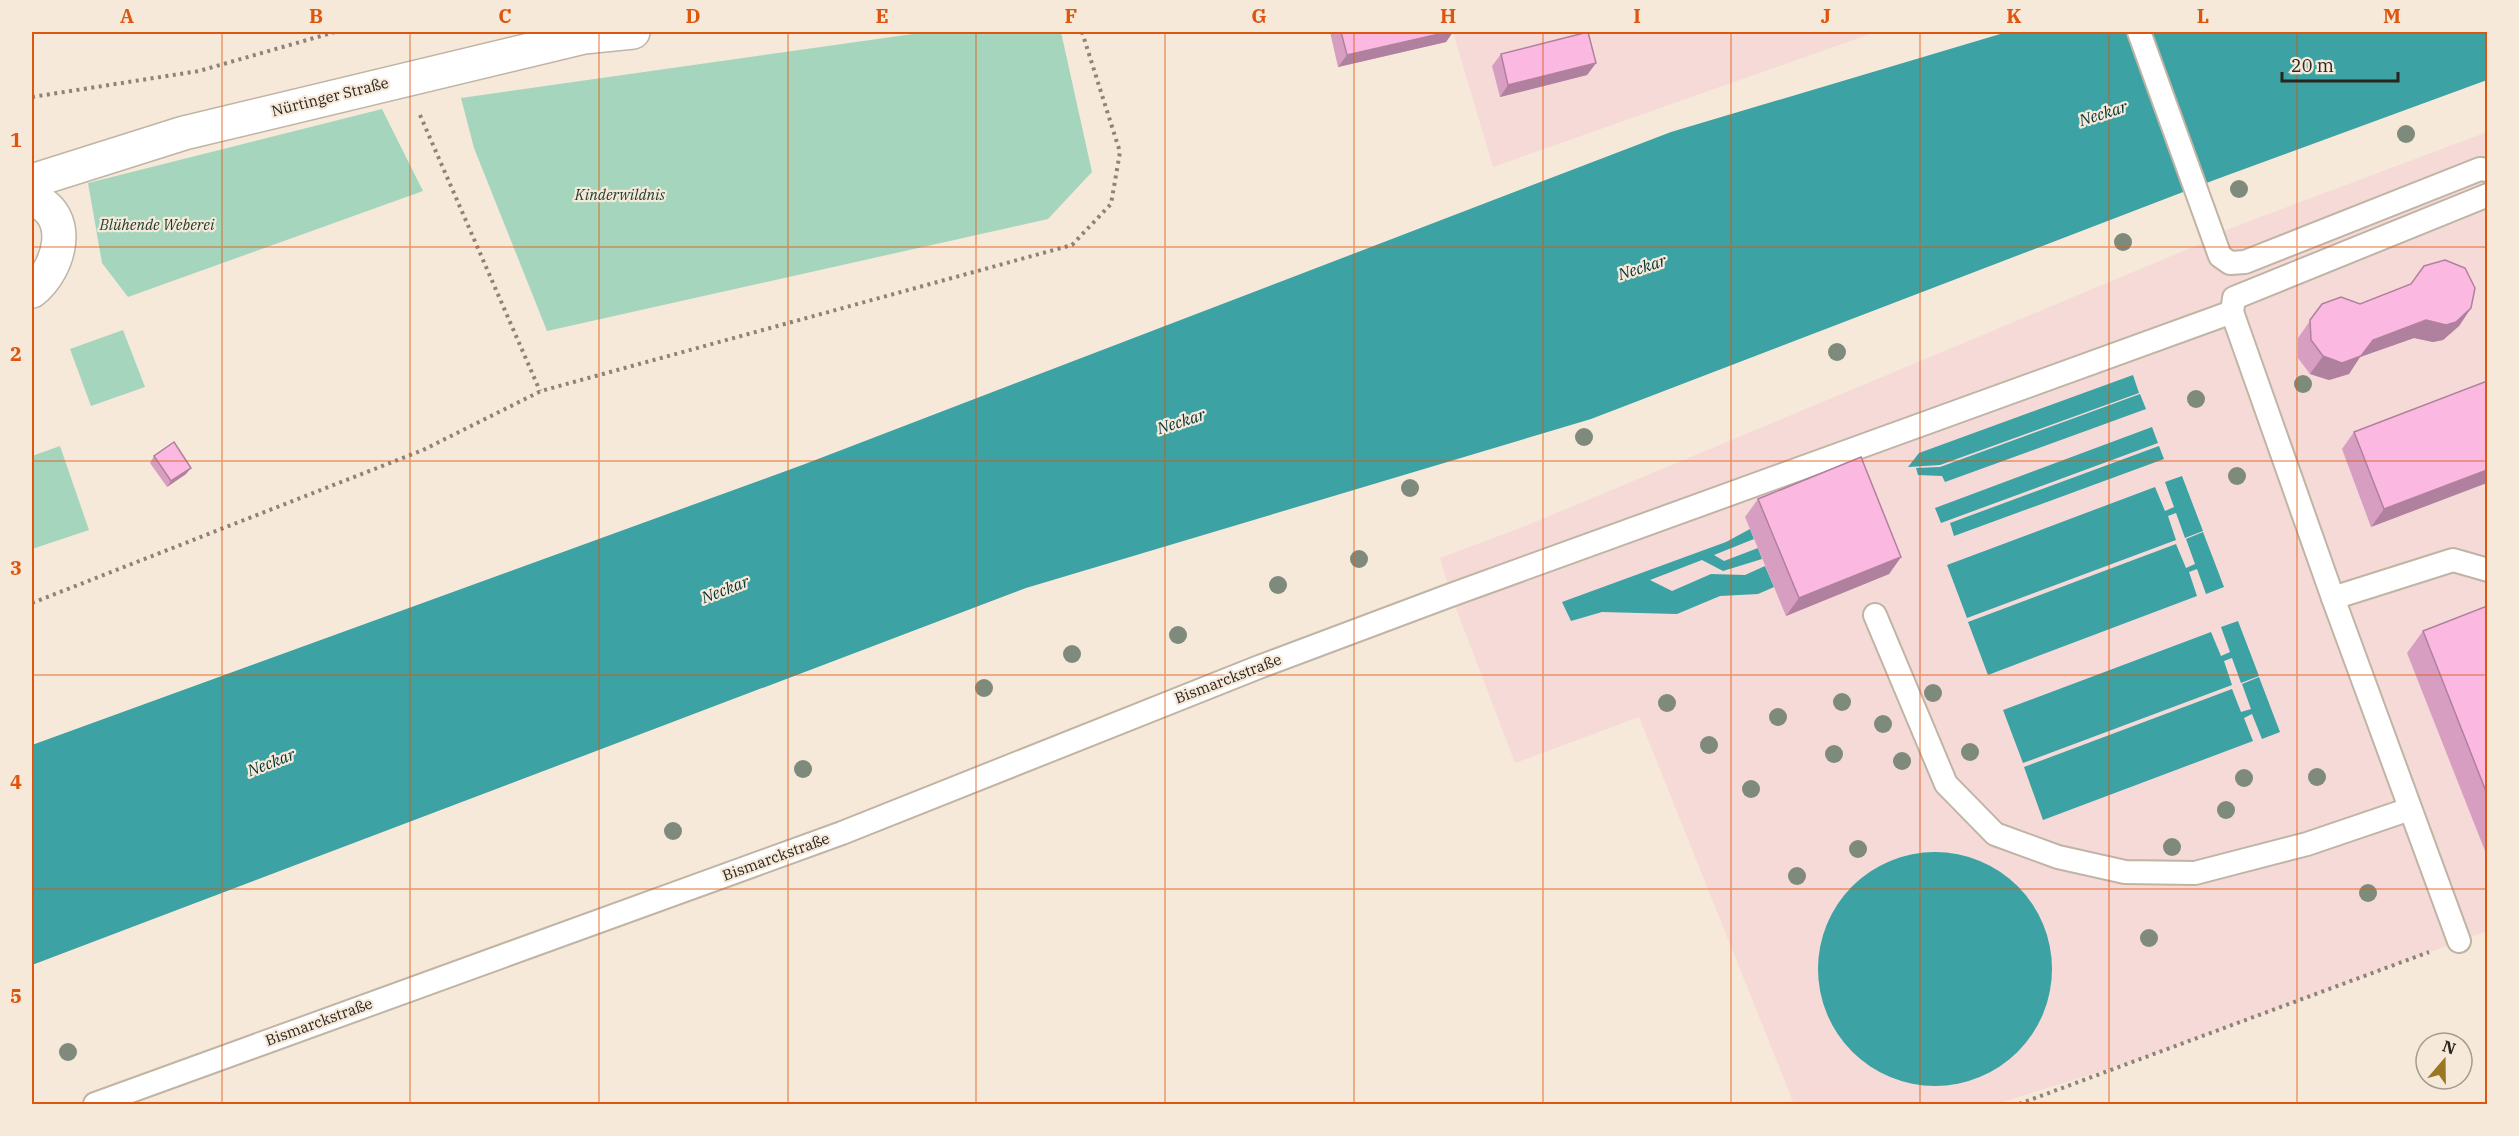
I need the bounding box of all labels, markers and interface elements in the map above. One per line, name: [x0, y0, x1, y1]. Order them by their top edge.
text: A: [120, 2, 134, 29]
text: B: [309, 2, 323, 29]
text: C: [498, 2, 512, 29]
text: D: [685, 2, 701, 29]
text: E: [875, 2, 889, 29]
text: F: [1065, 2, 1077, 29]
text: G: [1251, 2, 1267, 29]
text: H: [1440, 2, 1456, 29]
text: I: [1633, 2, 1641, 29]
text: J: [1821, 2, 1831, 29]
text: K: [2006, 2, 2022, 29]
text: L: [2197, 2, 2209, 29]
text: M: [2383, 2, 2401, 29]
scale bar: [2282, 45, 2398, 83]
text: 20 m: [2291, 54, 2334, 77]
street label: Nürtinger Straße: [269, 73, 390, 120]
water label: Neckar: [2075, 96, 2131, 130]
text: 1: [10, 126, 22, 153]
park label: Kinderwildnis: [574, 185, 666, 204]
park label: Blühende Weberei: [99, 215, 215, 234]
water label: Neckar: [1614, 250, 1670, 284]
text: 2: [10, 340, 22, 367]
water label: Neckar: [1153, 404, 1209, 438]
text: 3: [10, 554, 22, 581]
water label: Neckar: [697, 570, 753, 608]
street label: Bismarckstraße: [1172, 649, 1284, 708]
water label: Neckar: [243, 743, 299, 781]
text: 4: [10, 768, 22, 795]
street label: Bismarckstraße: [720, 828, 832, 885]
text: 5: [10, 982, 22, 1009]
street label: Bismarckstraße: [263, 993, 375, 1050]
north arrow: [2414, 1031, 2474, 1091]
text: N: [2440, 1035, 2458, 1058]

